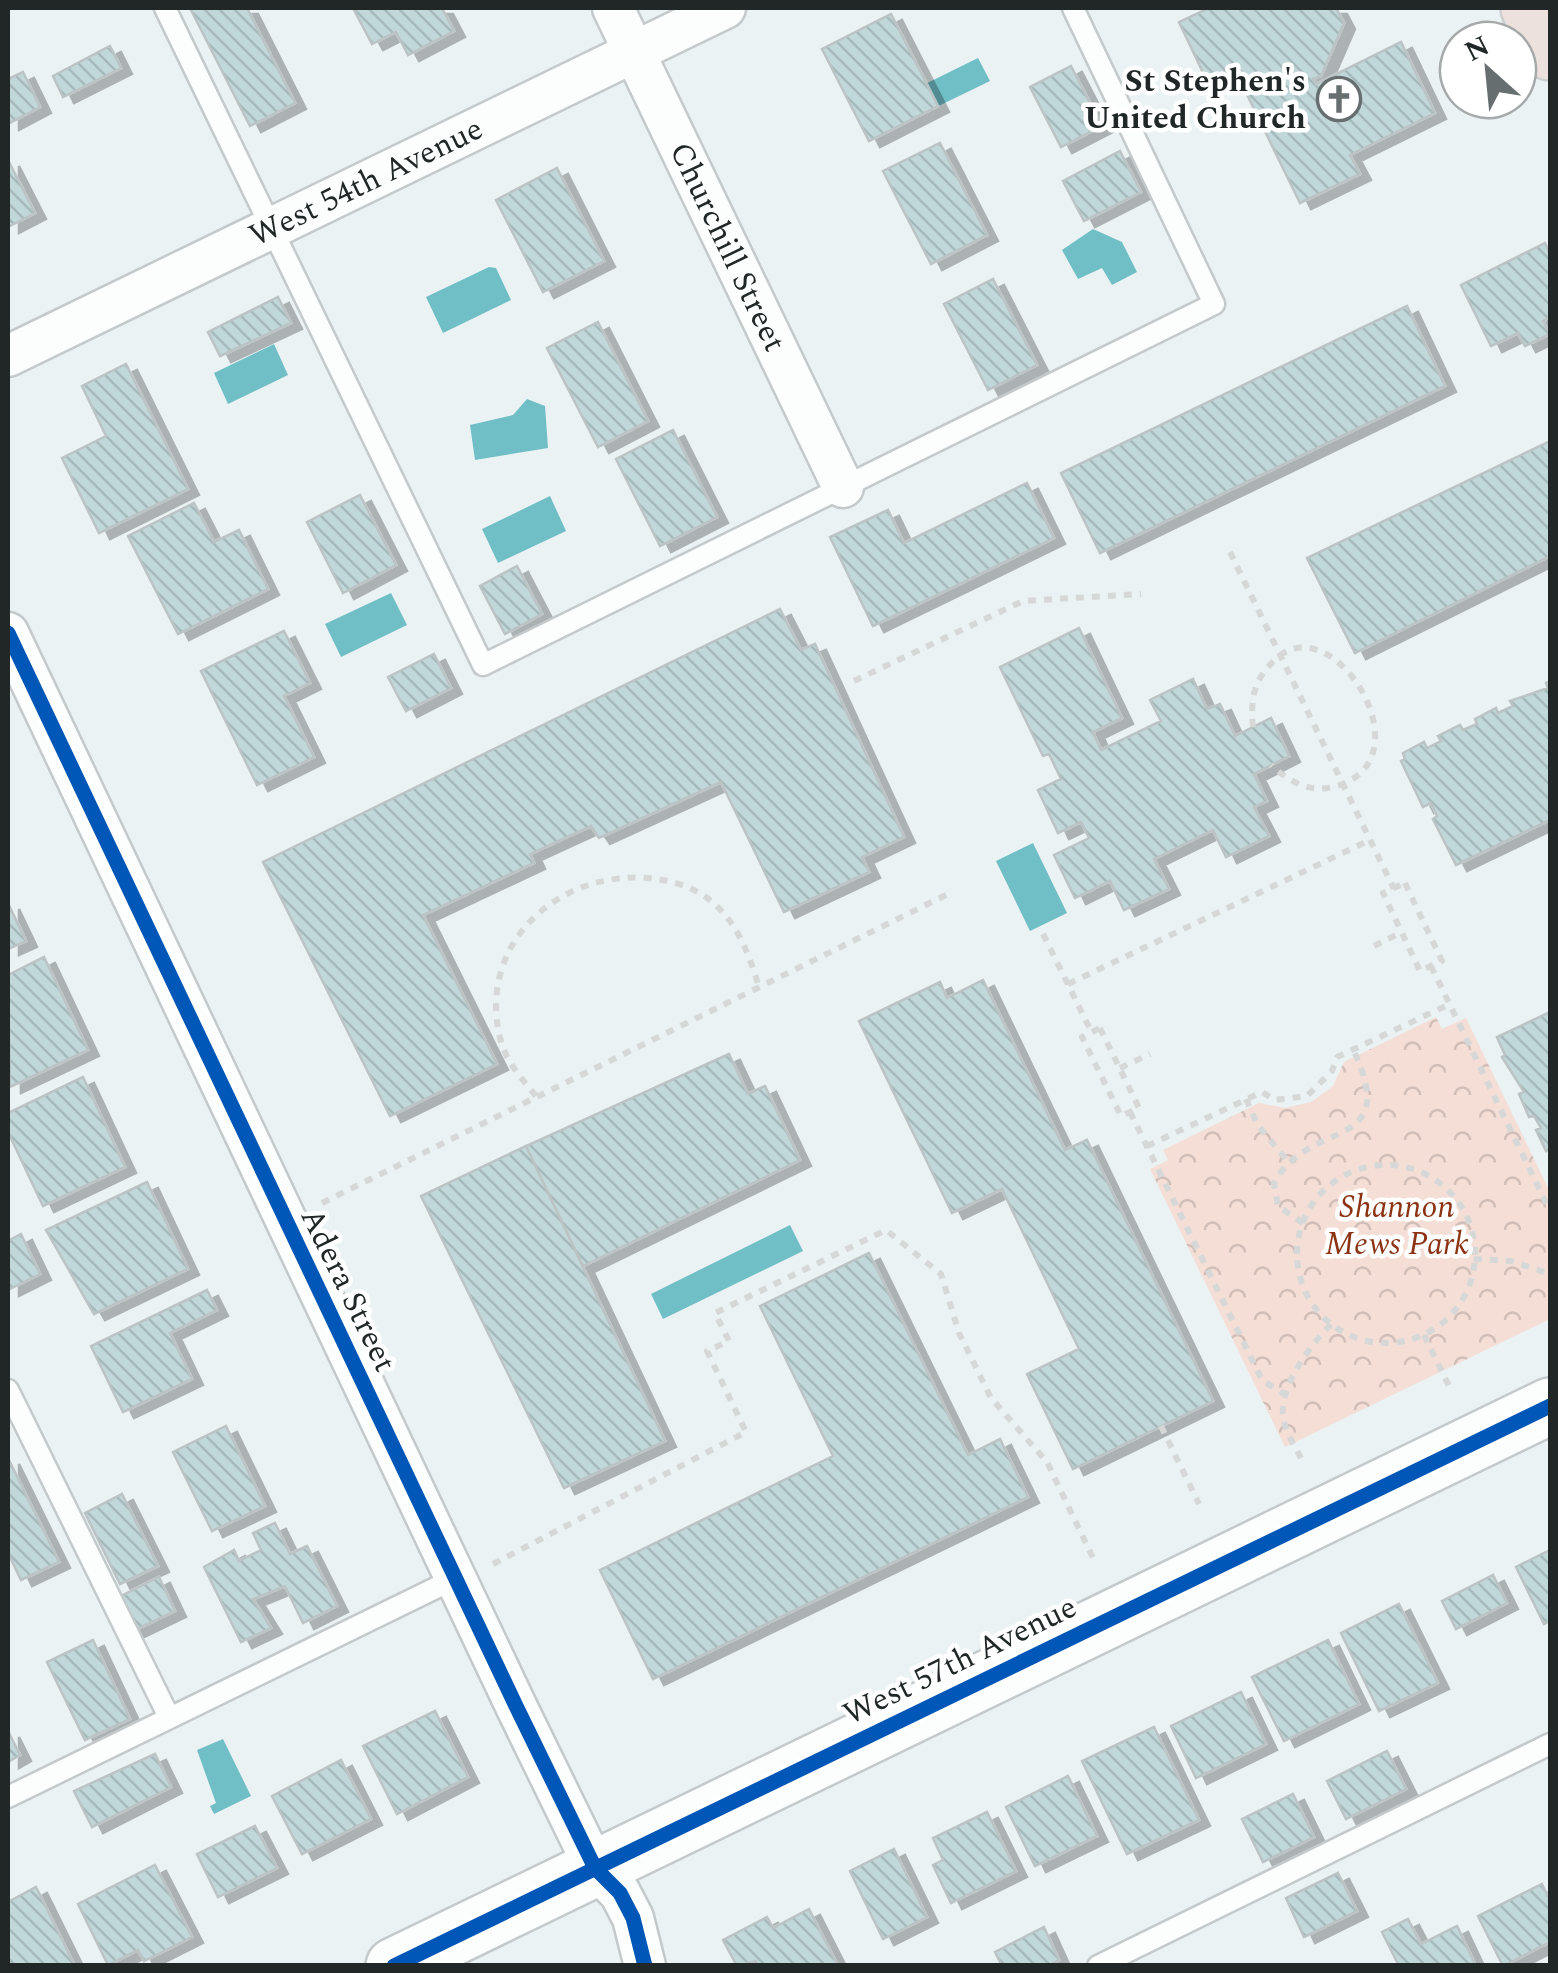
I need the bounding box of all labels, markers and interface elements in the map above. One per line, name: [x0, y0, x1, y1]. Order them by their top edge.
north arrow: [1438, 20, 1538, 120]
text: N: [1457, 25, 1497, 73]
place label: St Stephen's United Church: [1084, 57, 1306, 143]
church icon: St Stephen's United Church: [1316, 76, 1362, 122]
street label: West 54th Avenue: [241, 105, 491, 260]
street label: Churchill Street: [656, 134, 799, 360]
park label: Shannon Mews Park: [1325, 1183, 1469, 1269]
street label: Adera Street: [287, 1200, 409, 1380]
street label: West 57th Avenue: [835, 1583, 1085, 1739]

